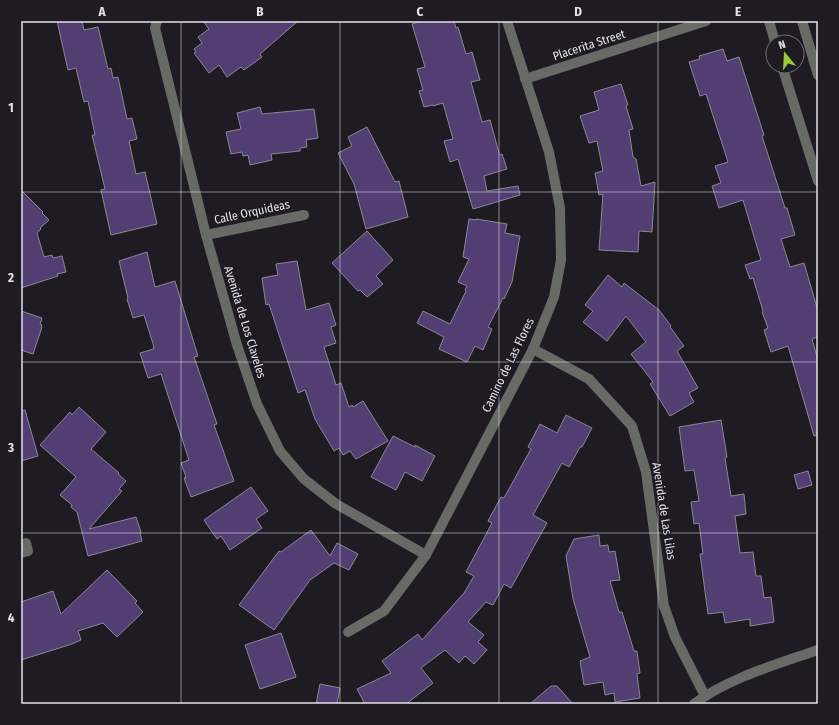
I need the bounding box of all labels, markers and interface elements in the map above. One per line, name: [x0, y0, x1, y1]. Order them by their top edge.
text: A: [97, 4, 106, 19]
text: B: [256, 4, 264, 19]
text: C: [417, 4, 424, 19]
text: D: [574, 4, 582, 19]
text: E: [735, 4, 741, 19]
street label: Placerita Street: [551, 27, 627, 63]
north arrow: [765, 34, 805, 74]
text: N: [777, 38, 787, 52]
text: 1: [8, 100, 14, 115]
street label: Calle Orquideas: [213, 197, 291, 227]
street label: Avenida de Los Claveles: [221, 264, 269, 380]
text: 2: [7, 270, 14, 285]
street label: Camino de Las Flores: [479, 316, 537, 414]
text: 3: [7, 440, 14, 455]
street label: Avenida de Las Lilas: [649, 461, 679, 561]
text: 4: [8, 610, 15, 625]

